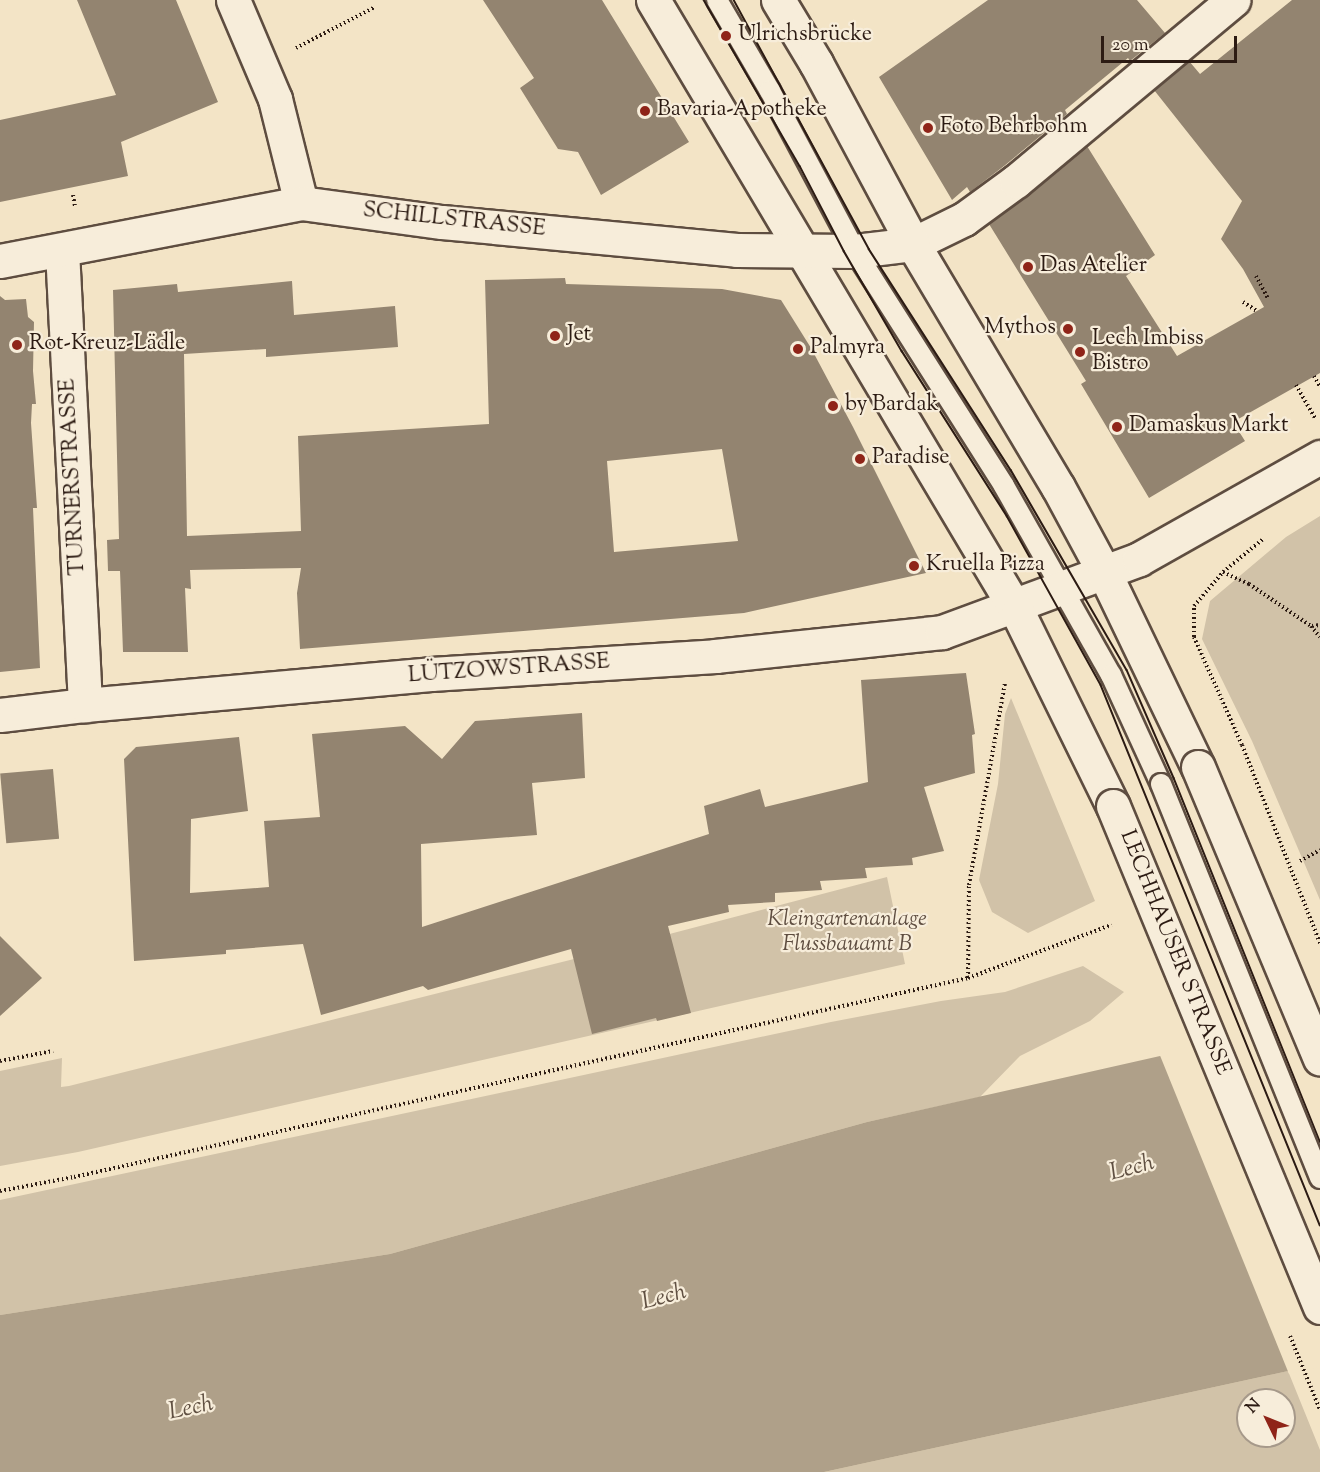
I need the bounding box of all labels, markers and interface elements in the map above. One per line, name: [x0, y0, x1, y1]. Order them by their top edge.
place label: Ulrichsbrücke: [738, 23, 872, 49]
scale bar: [1104, 24, 1240, 62]
marker: Ulrichsbrücke: [719, 29, 733, 43]
text: 20 m: [1112, 33, 1149, 59]
place label: Bavaria-Apotheke: [657, 98, 827, 124]
marker: Bavaria-Apotheke: [638, 104, 652, 118]
place label: Foto Behrbohm: [940, 115, 1088, 141]
marker: Foto Behrbohm: [921, 121, 935, 135]
street label: SCHILLSTRASSE: [361, 198, 547, 244]
place label: Das Atelier: [1040, 254, 1147, 280]
marker: Das Atelier: [1021, 260, 1035, 274]
place label: Mythos: [984, 316, 1056, 342]
marker: Mythos: [1061, 322, 1075, 336]
place label: Jet: [567, 323, 591, 349]
place label: Lech Imbiss Bistro: [1092, 326, 1204, 378]
marker: Jet: [548, 329, 562, 343]
place label: Rot-Kreuz-Lädle: [29, 332, 185, 358]
place label: Palmyra: [810, 336, 885, 362]
marker: Rot-Kreuz-Lädle: [10, 338, 24, 352]
marker: Palmyra: [791, 342, 805, 356]
marker: Lech Imbiss Bistro: [1073, 345, 1087, 359]
street label: TURNERSTRASSE: [56, 378, 92, 576]
place label: by Bardak: [845, 393, 939, 419]
marker: by Bardak: [826, 399, 840, 413]
place label: Damaskus Markt: [1129, 414, 1289, 440]
marker: Damaskus Markt: [1110, 420, 1124, 434]
place label: Paradise: [872, 446, 950, 472]
marker: Paradise: [853, 452, 867, 466]
place label: Kruella Pizza: [926, 553, 1045, 579]
marker: Kruella Pizza: [907, 559, 921, 573]
street label: LÜTZOWSTRASSE: [407, 650, 611, 690]
street label: LECHHAUSER STRASSE: [1113, 827, 1235, 1079]
park label: Kleingartenanlage Flussbauamt B: [767, 907, 927, 958]
water label: Lech: [1106, 1149, 1158, 1189]
water label: Lech: [638, 1278, 690, 1318]
north arrow: [1236, 1388, 1296, 1448]
water label: Lech: [166, 1390, 216, 1428]
text: N: [1241, 1394, 1267, 1419]

